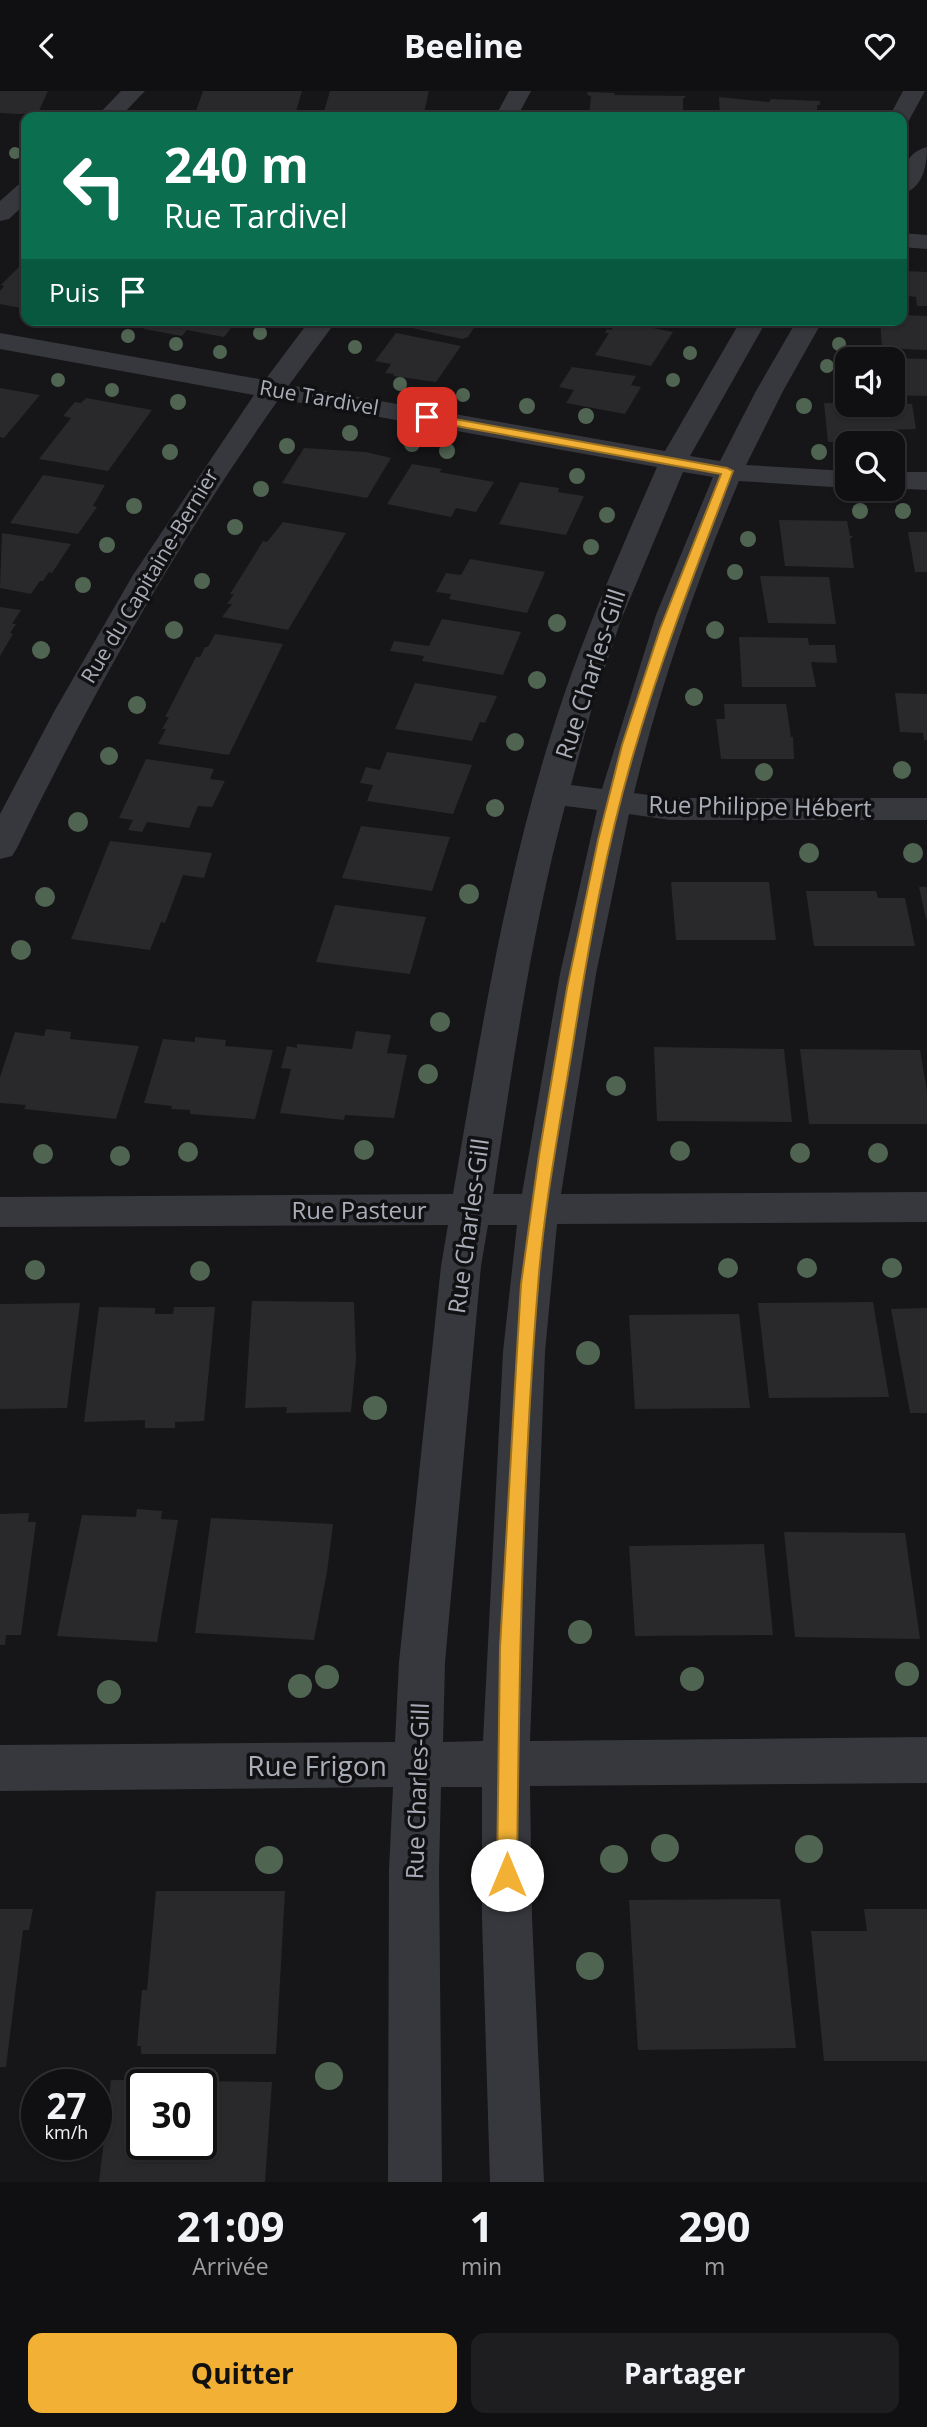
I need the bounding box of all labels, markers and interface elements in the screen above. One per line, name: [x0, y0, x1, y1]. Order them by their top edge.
text: Beeline: [404, 24, 523, 67]
icon: back: [28, 27, 66, 65]
icon: heart: [861, 27, 899, 65]
text: 240 m: [164, 131, 309, 197]
icon: left: [49, 140, 140, 231]
text: Rue Tardivel: [164, 194, 348, 237]
icon: arrive: [114, 273, 152, 311]
text: Puis: [49, 274, 100, 310]
map controls: [835, 347, 905, 501]
button: sound: [835, 347, 905, 417]
street label: Rue Tardivel: [257, 373, 381, 421]
pin: [397, 387, 457, 447]
icon: arrive: [408, 398, 446, 436]
button: search: [835, 431, 905, 501]
street label: Rue du Capitaine-Bernier: [74, 463, 225, 688]
street label: Rue Charles-Gill: [547, 584, 633, 763]
street label: Rue Philippe Hébert: [648, 787, 872, 824]
street label: Rue Charles-Gill: [439, 1136, 496, 1316]
street label: Rue Pasteur: [291, 1193, 427, 1226]
street label: Rue Charles-Gill: [397, 1702, 436, 1880]
street label: Rue Frigon: [247, 1746, 387, 1784]
position arrow: [470, 1838, 544, 1912]
speed limit sign: 30: [126, 2069, 217, 2160]
text: 27: [46, 2082, 87, 2129]
text: km/h: [45, 2120, 88, 2144]
text: 21:09: [176, 2197, 284, 2254]
text: 1: [469, 2197, 494, 2254]
text: 290: [679, 2197, 751, 2254]
text: Arrivée: [192, 2250, 269, 2282]
text: min: [461, 2250, 502, 2282]
text: m: [704, 2250, 725, 2282]
button: Quitter: [28, 2333, 457, 2413]
button: Partager: [471, 2333, 899, 2413]

